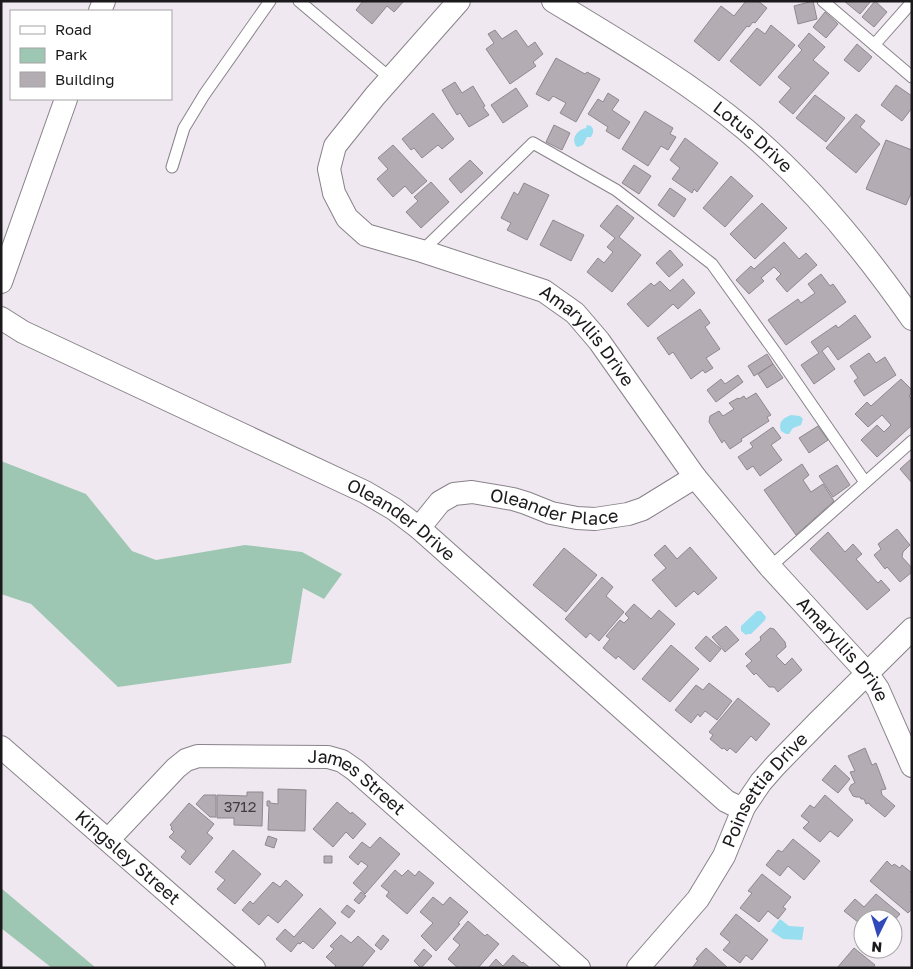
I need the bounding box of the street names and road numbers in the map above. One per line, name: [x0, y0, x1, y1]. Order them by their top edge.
street label: Lotus Drive: [709, 96, 797, 177]
street label: Amaryllis Drive: [536, 280, 639, 390]
street label: Oleander Drive: [344, 473, 460, 565]
street label: Oleander Place: [489, 483, 620, 529]
street label: Amaryllis Drive: [793, 592, 894, 704]
street label: Poinsettia Drive: [717, 727, 812, 851]
street label: James Street: [307, 745, 410, 819]
street label: Kingsley Street: [71, 805, 185, 909]

